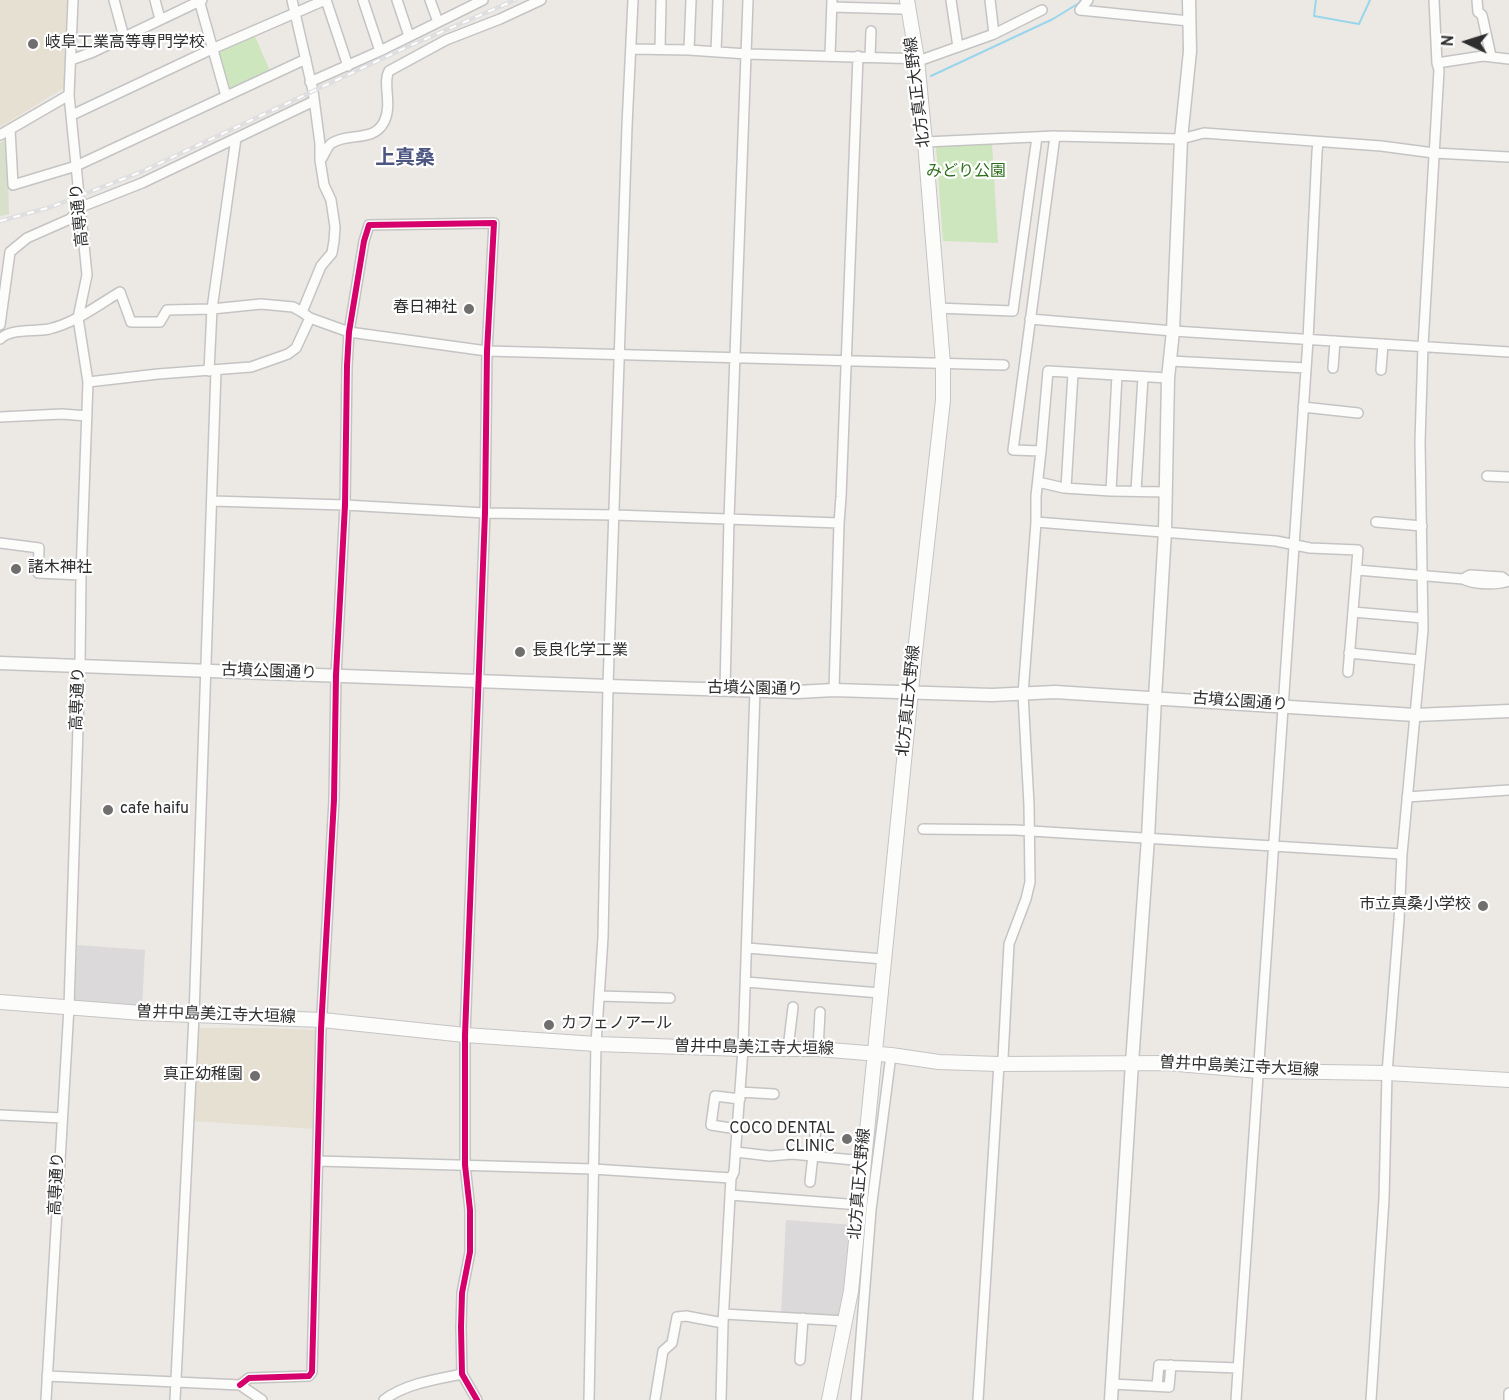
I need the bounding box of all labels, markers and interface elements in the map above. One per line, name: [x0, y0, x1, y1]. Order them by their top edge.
north arrow: [1437, 12, 1497, 72]
place label: 岐阜工業高等専門学校: [45, 34, 205, 54]
text: N: [1439, 34, 1459, 47]
street label: 北方真正大野線: [903, 35, 935, 149]
marker: 岐阜工業高等専門学校: [26, 37, 40, 51]
district label: 上真桑: [375, 148, 435, 172]
park label: みどり公園: [926, 163, 1006, 183]
street label: 高専通り: [68, 182, 94, 248]
place label: 春日神社: [393, 299, 457, 319]
marker: 春日神社: [462, 302, 476, 316]
place label: 諸木神社: [28, 559, 92, 579]
marker: 諸木神社: [9, 562, 23, 576]
place label: 長良化学工業: [532, 642, 628, 662]
street label: 北方真正大野線: [895, 644, 925, 758]
marker: 長良化学工業: [513, 645, 527, 659]
street label: 古墳公園通り: [221, 662, 317, 684]
street label: 高専通り: [68, 667, 90, 731]
street label: 古墳公園通り: [707, 680, 803, 700]
street label: 古墳公園通り: [1191, 690, 1289, 716]
place label: cafe haifu: [120, 800, 189, 820]
marker: cafe haifu: [101, 803, 115, 817]
place label: 市立真桑小学校: [1359, 896, 1471, 916]
marker: 市立真桑小学校: [1476, 899, 1490, 913]
street label: 曽井中島美江寺大垣線: [136, 1004, 296, 1028]
place label: カフェノアール: [561, 1015, 672, 1035]
marker: カフェノアール: [542, 1018, 556, 1032]
street label: 曽井中島美江寺大垣線: [674, 1038, 834, 1060]
street label: 曽井中島美江寺大垣線: [1159, 1054, 1319, 1082]
place label: 真正幼稚園: [163, 1066, 243, 1086]
marker: 真正幼稚園: [248, 1069, 262, 1083]
place label: COCO DENTAL CLINIC: [729, 1120, 835, 1158]
street label: 北方真正大野線: [847, 1127, 875, 1241]
marker: COCO DENTAL CLINIC: [840, 1132, 854, 1146]
street label: 高専通り: [47, 1152, 69, 1216]

